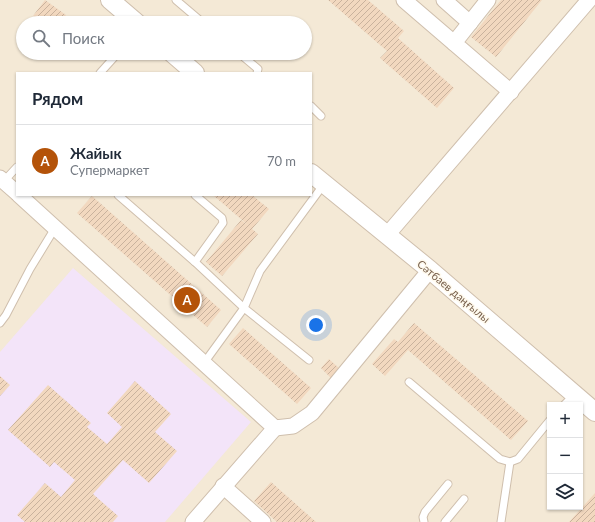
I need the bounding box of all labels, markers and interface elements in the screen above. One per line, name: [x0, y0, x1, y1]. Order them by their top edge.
search box: [16, 16, 312, 60]
icon: search: [30, 27, 52, 49]
text: Поиск: [62, 29, 105, 47]
text: Рядом: [32, 88, 83, 109]
text: Жайык: [70, 144, 122, 162]
text: A: [40, 153, 50, 169]
text: 70 m: [267, 153, 296, 169]
text: Супермаркет: [70, 162, 149, 178]
street label: Сәтбаев даңғылы: [415, 257, 493, 325]
pin: A: [174, 285, 200, 315]
your location: [306, 315, 326, 335]
map controls: [547, 402, 583, 510]
button: +: [547, 402, 583, 438]
button: −: [547, 438, 583, 474]
button: layers: [547, 474, 583, 510]

